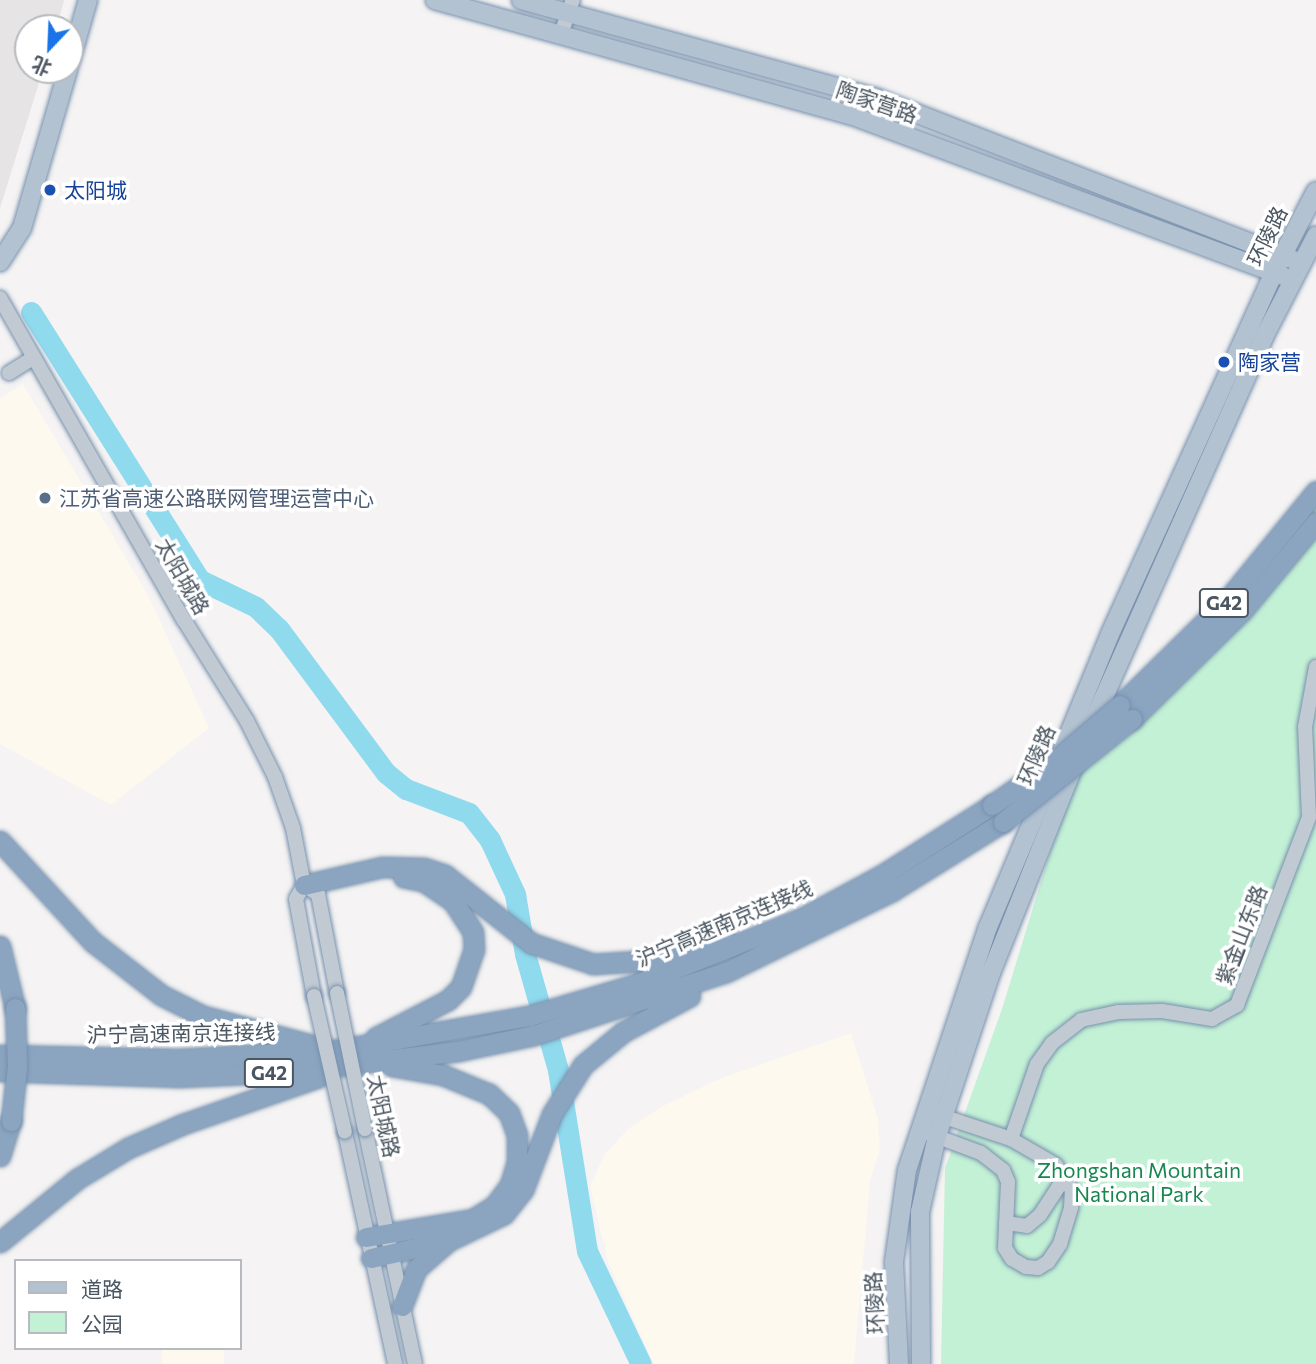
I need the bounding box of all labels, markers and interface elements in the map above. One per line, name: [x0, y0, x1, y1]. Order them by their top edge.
north arrow: [14, 14, 84, 84]
text: 北: [28, 53, 55, 81]
street label: 陶家营路: [833, 76, 921, 128]
place label: 太阳城: [64, 177, 127, 203]
marker: 太阳城: [42, 182, 58, 198]
street label: 环陵路: [1242, 202, 1292, 270]
place label: 陶家营: [1238, 349, 1301, 375]
marker: 陶家营: [1216, 354, 1232, 370]
place label: 江苏省高速公路联网管理运营中心: [59, 485, 374, 511]
marker: 江苏省高速公路联网管理运营中心: [37, 490, 53, 506]
street label: 太阳城路: [151, 533, 215, 619]
road number: G42: [1198, 588, 1250, 618]
street label: 环陵路: [1012, 721, 1060, 789]
street label: 沪宁高速南京连接线: [632, 874, 816, 972]
street label: 紫金山东路: [1210, 881, 1272, 989]
street label: 沪宁高速南京连接线: [86, 1019, 276, 1047]
road number: G42: [243, 1058, 295, 1088]
street label: 太阳城路: [363, 1072, 405, 1160]
park label: Zhongshan Mountain National Park: [1037, 1157, 1241, 1207]
legend: [14, 1259, 242, 1350]
street label: 环陵路: [860, 1271, 888, 1335]
text: 道路: [81, 1276, 123, 1301]
text: 公园: [81, 1311, 123, 1336]

